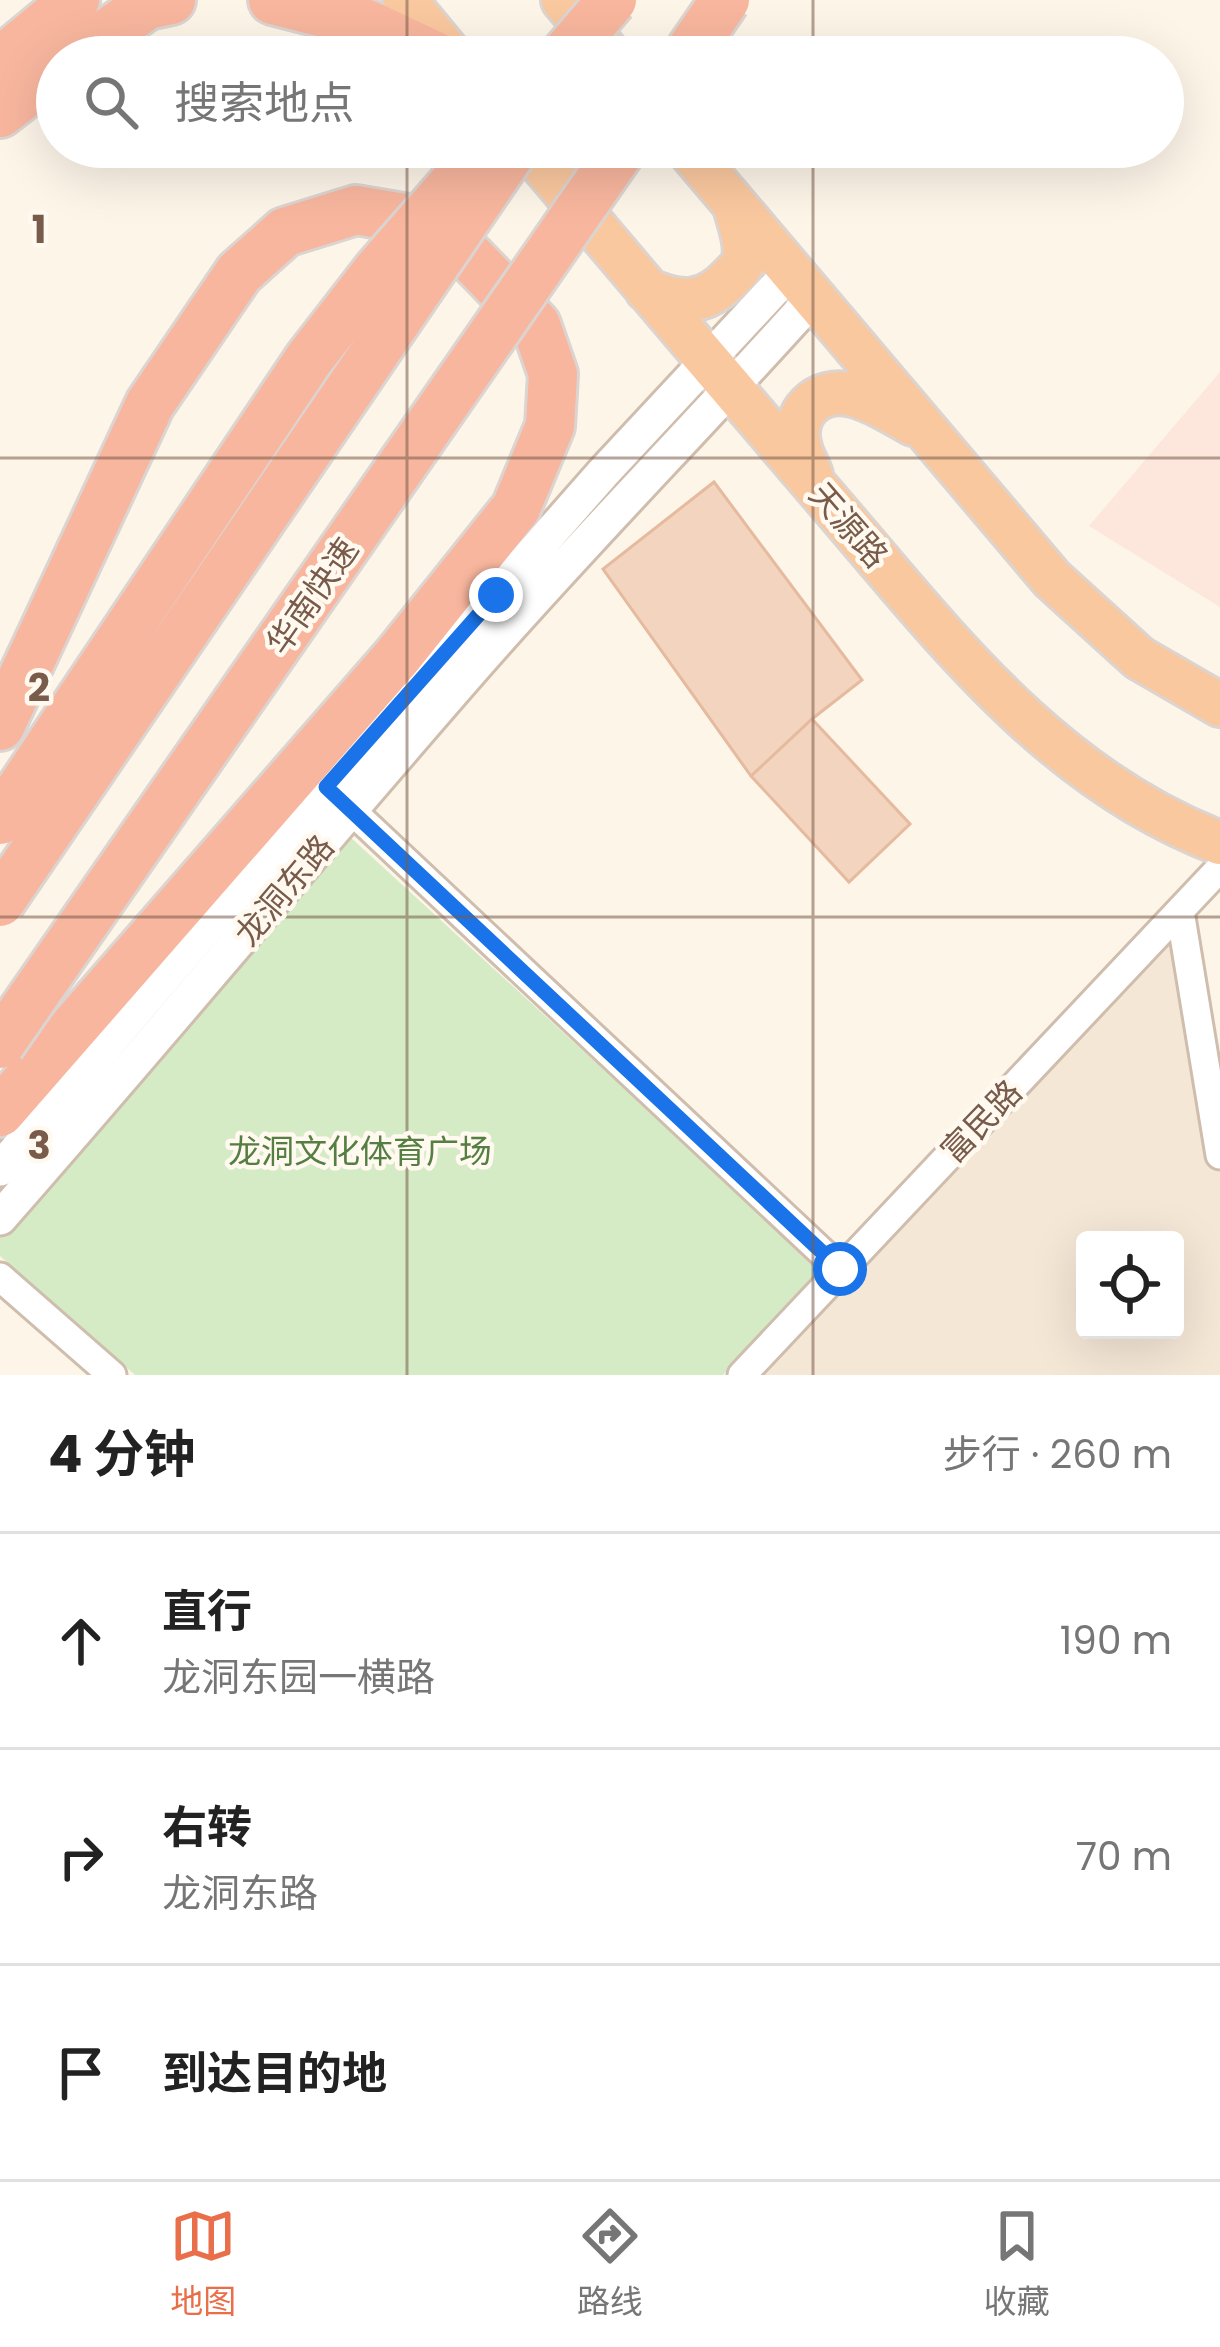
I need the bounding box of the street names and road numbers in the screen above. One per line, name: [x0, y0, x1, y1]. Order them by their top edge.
street label: 天源路: [798, 473, 899, 578]
street label: 华南快速: [255, 529, 370, 664]
street label: 龙洞东路: [224, 825, 345, 956]
street label: 富民路: [930, 1069, 1033, 1173]

